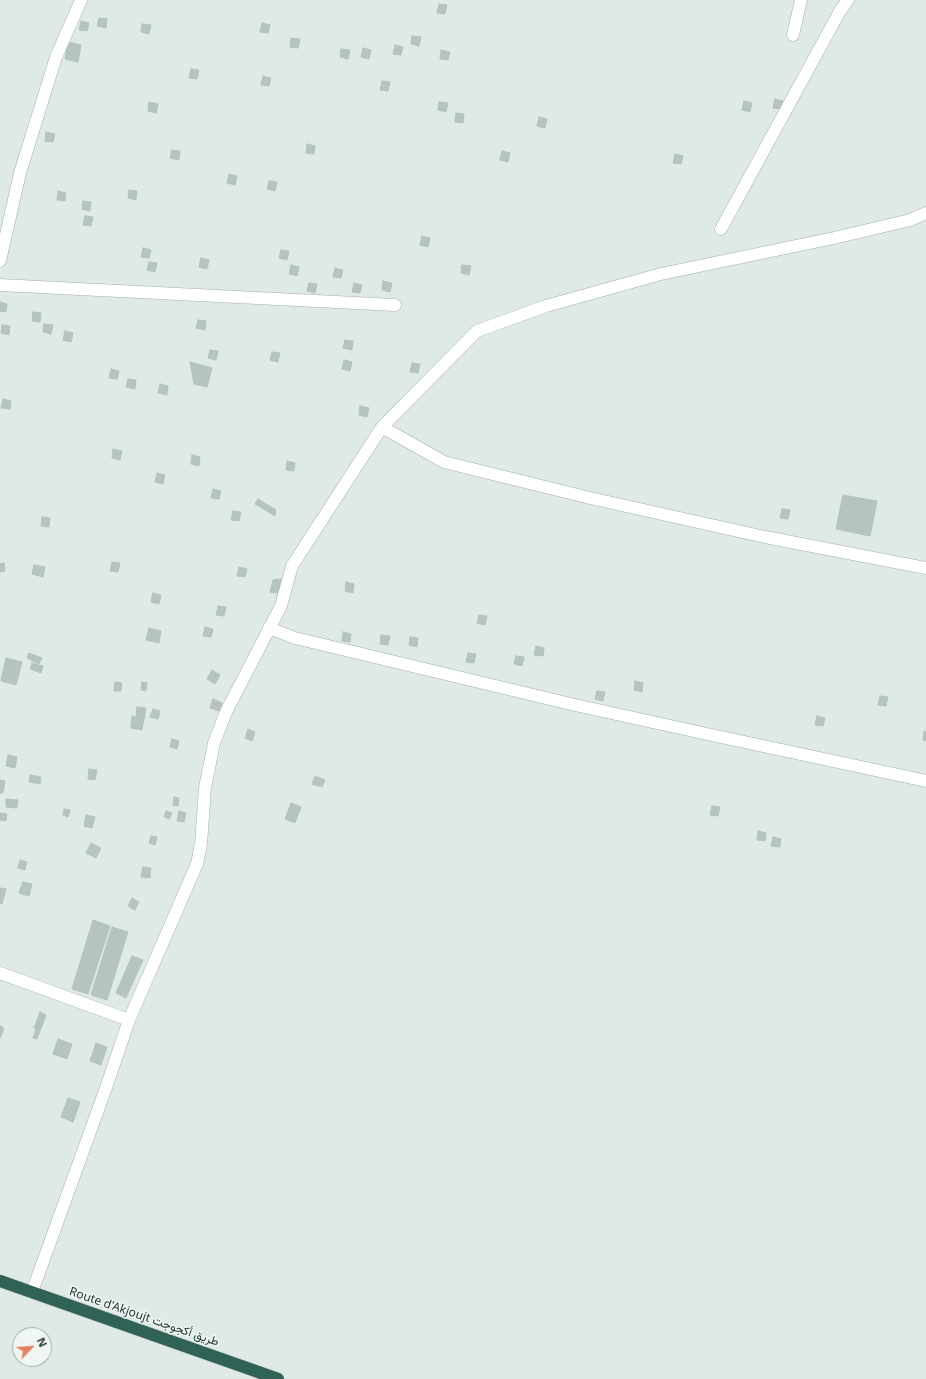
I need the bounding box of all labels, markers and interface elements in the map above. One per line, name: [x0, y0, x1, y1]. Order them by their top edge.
street label: Route d'Akjoujt طريق أكجوجت: [67, 1285, 221, 1349]
north arrow: [12, 1327, 52, 1367]
text: N: [34, 1335, 51, 1349]

